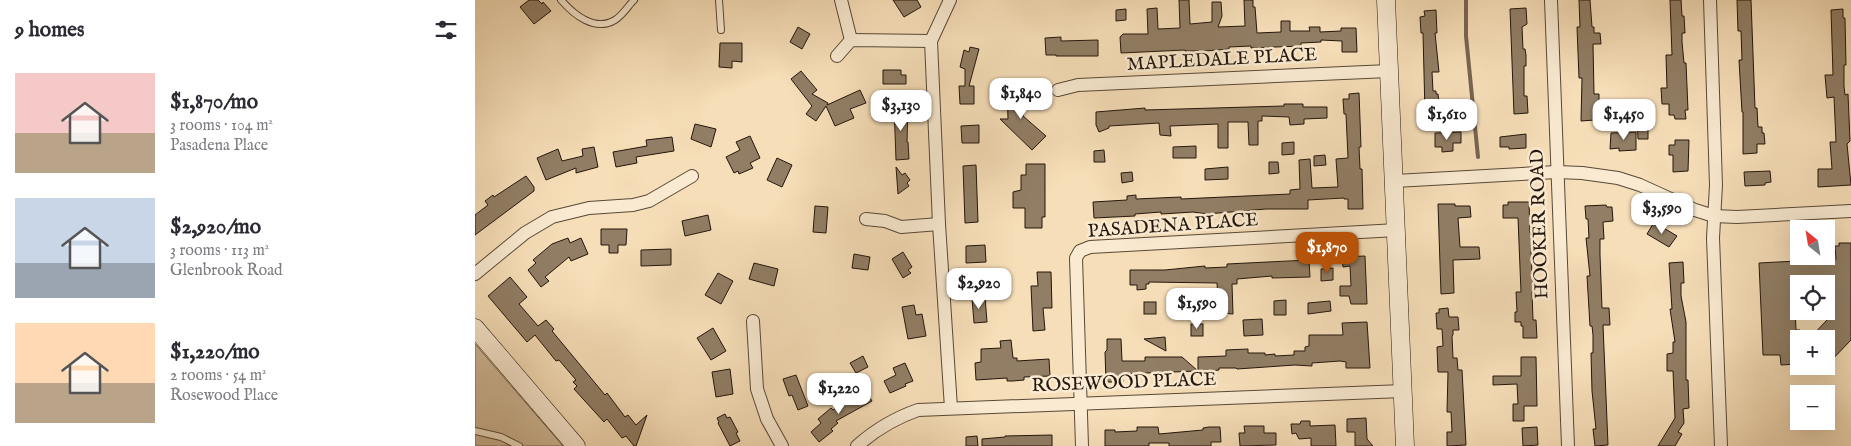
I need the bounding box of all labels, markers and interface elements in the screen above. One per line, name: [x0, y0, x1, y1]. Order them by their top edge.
icon: filters: [432, 16, 460, 44]
text: 9 homes: [15, 17, 84, 44]
street label: MAPLEDALE PLACE: [1126, 43, 1318, 77]
pin: $1,840: [980, 78, 1062, 120]
text: $1,840: [1000, 84, 1042, 104]
text: $1,870/mo: [170, 89, 258, 116]
pin: $3,130: [860, 90, 942, 132]
icon: home: [55, 93, 115, 153]
text: $3,130: [882, 96, 920, 116]
pin: $1,610: [1406, 98, 1488, 141]
pin: $1,450: [1583, 98, 1665, 141]
text: $1,610: [1427, 105, 1467, 125]
text: $1,450: [1604, 105, 1644, 125]
text: 3 rooms · 104 m²: [170, 116, 273, 136]
text: Pasadena Place: [170, 136, 268, 156]
street label: HOOKER ROAD: [1525, 148, 1555, 300]
pin: $3,590: [1621, 192, 1703, 235]
text: $3,590: [1642, 199, 1682, 219]
street label: PASADENA PLACE: [1087, 208, 1259, 244]
text: $2,920/mo: [170, 214, 261, 241]
icon: home: [55, 218, 115, 278]
north arrow: [1790, 220, 1835, 265]
map controls: [1790, 220, 1835, 430]
pin: $1,870: [1286, 232, 1368, 274]
text: $1,870: [1307, 238, 1347, 258]
text: 3 rooms · 113 m²: [170, 241, 269, 261]
text: Glenbrook Road: [170, 261, 283, 281]
pin: $2,920: [938, 268, 1020, 310]
text: $2,920: [958, 274, 1000, 294]
button: locate: [1790, 275, 1835, 320]
pin: $1,590: [1156, 288, 1238, 330]
text: $1,590: [1177, 294, 1217, 314]
button: +: [1790, 330, 1835, 375]
text: $1,220/mo: [170, 339, 260, 366]
icon: home: [55, 343, 115, 403]
text: 2 rooms · 54 m²: [170, 366, 267, 386]
street label: ROSEWOOD PLACE: [1031, 368, 1217, 398]
pin: $1,220: [798, 372, 880, 415]
text: $1,220: [818, 379, 860, 399]
button: −: [1790, 385, 1835, 430]
text: Rosewood Place: [170, 386, 278, 406]

